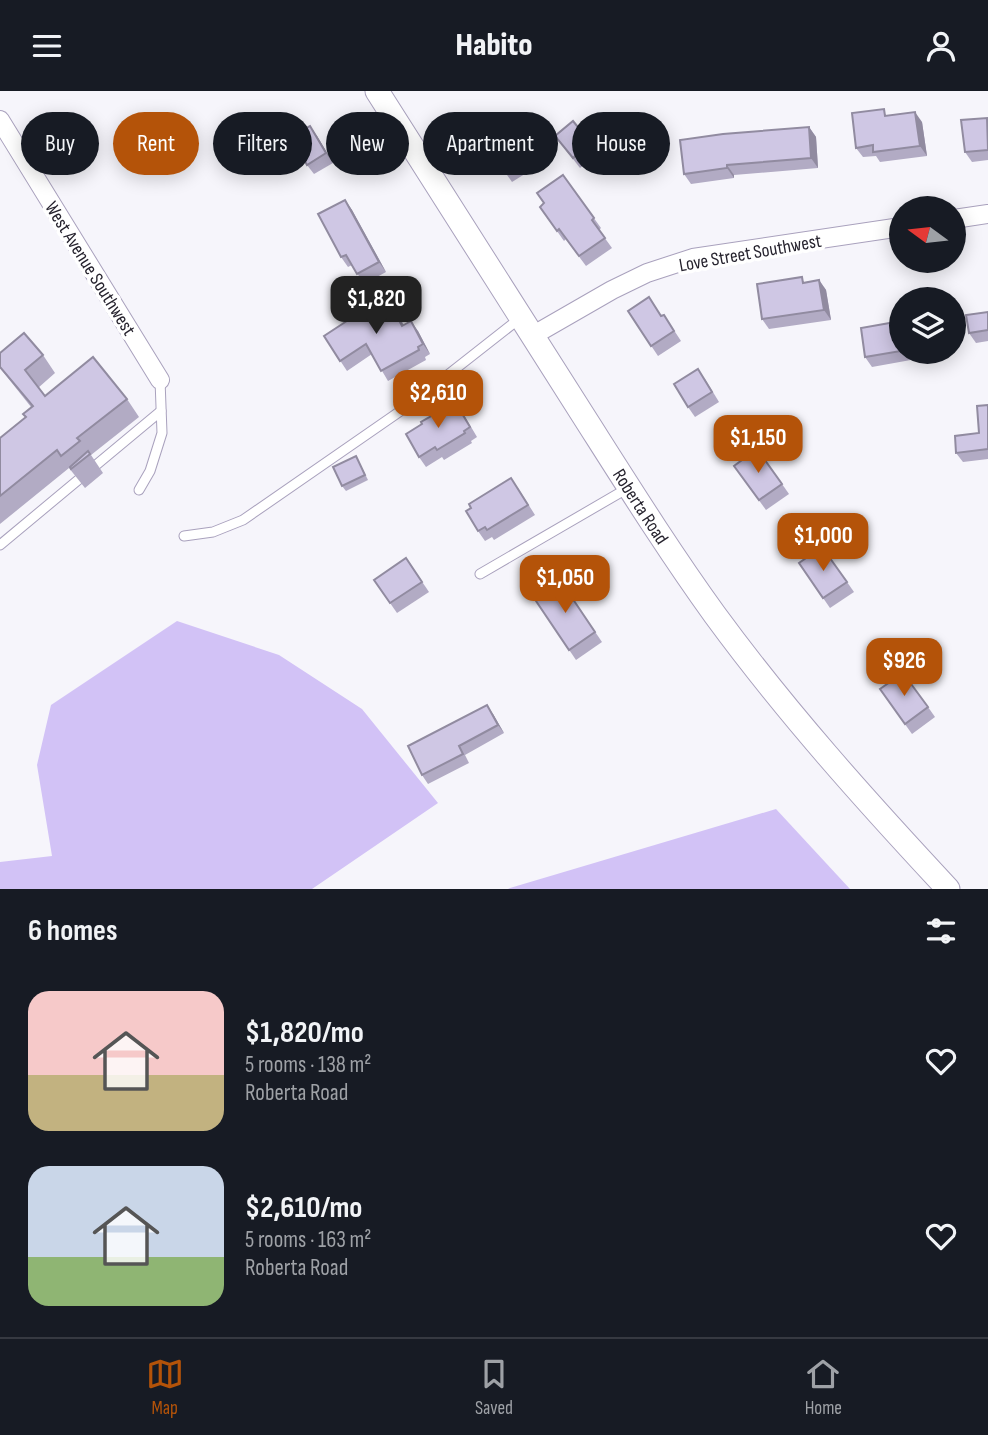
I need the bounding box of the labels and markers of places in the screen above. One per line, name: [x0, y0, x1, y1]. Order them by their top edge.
pin: $1,820: [319, 277, 433, 336]
pin: $2,610: [381, 371, 495, 430]
pin: $1,150: [701, 415, 815, 475]
pin: $1,000: [766, 513, 880, 573]
pin: $1,050: [508, 555, 622, 615]
pin: $926: [863, 639, 945, 698]

